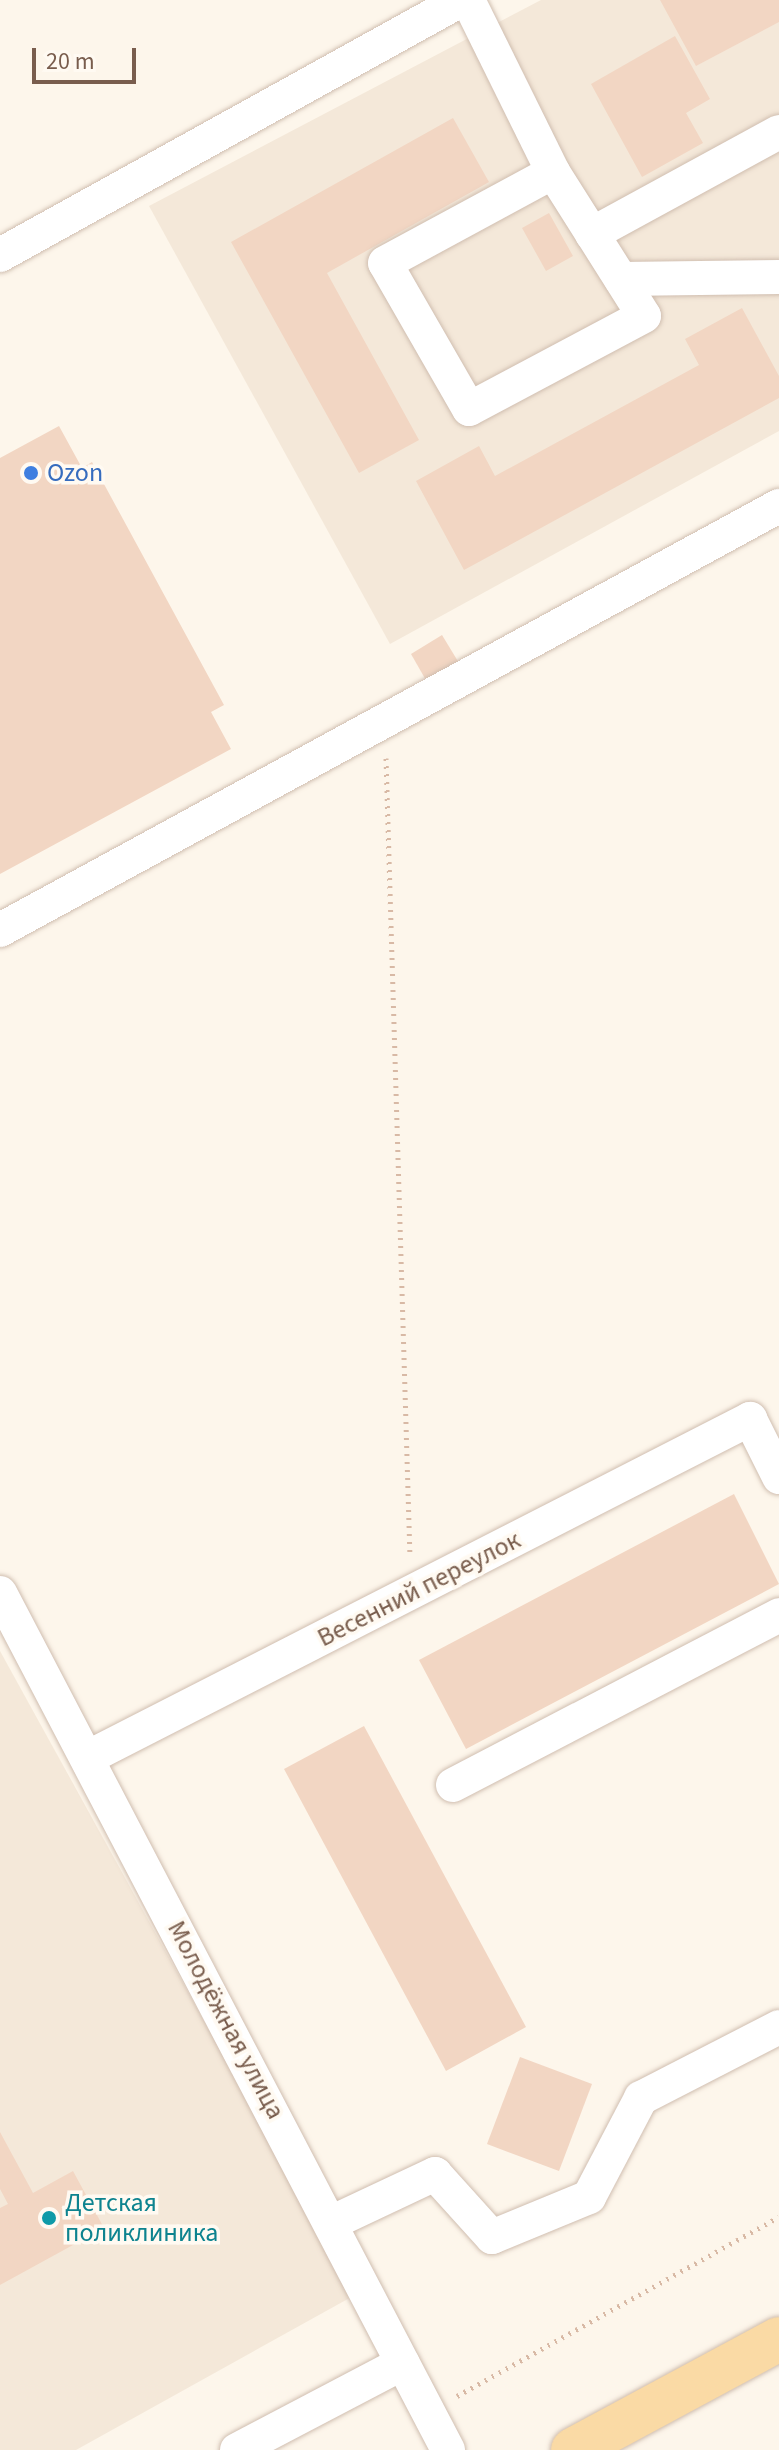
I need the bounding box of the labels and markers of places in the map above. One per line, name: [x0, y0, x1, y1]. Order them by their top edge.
place label: Ozon: [47, 457, 103, 489]
marker: Ozon: [22, 464, 40, 482]
place label: Детская поликлиника: [65, 2187, 218, 2248]
marker: Детская поликлиника: [40, 2209, 58, 2227]

